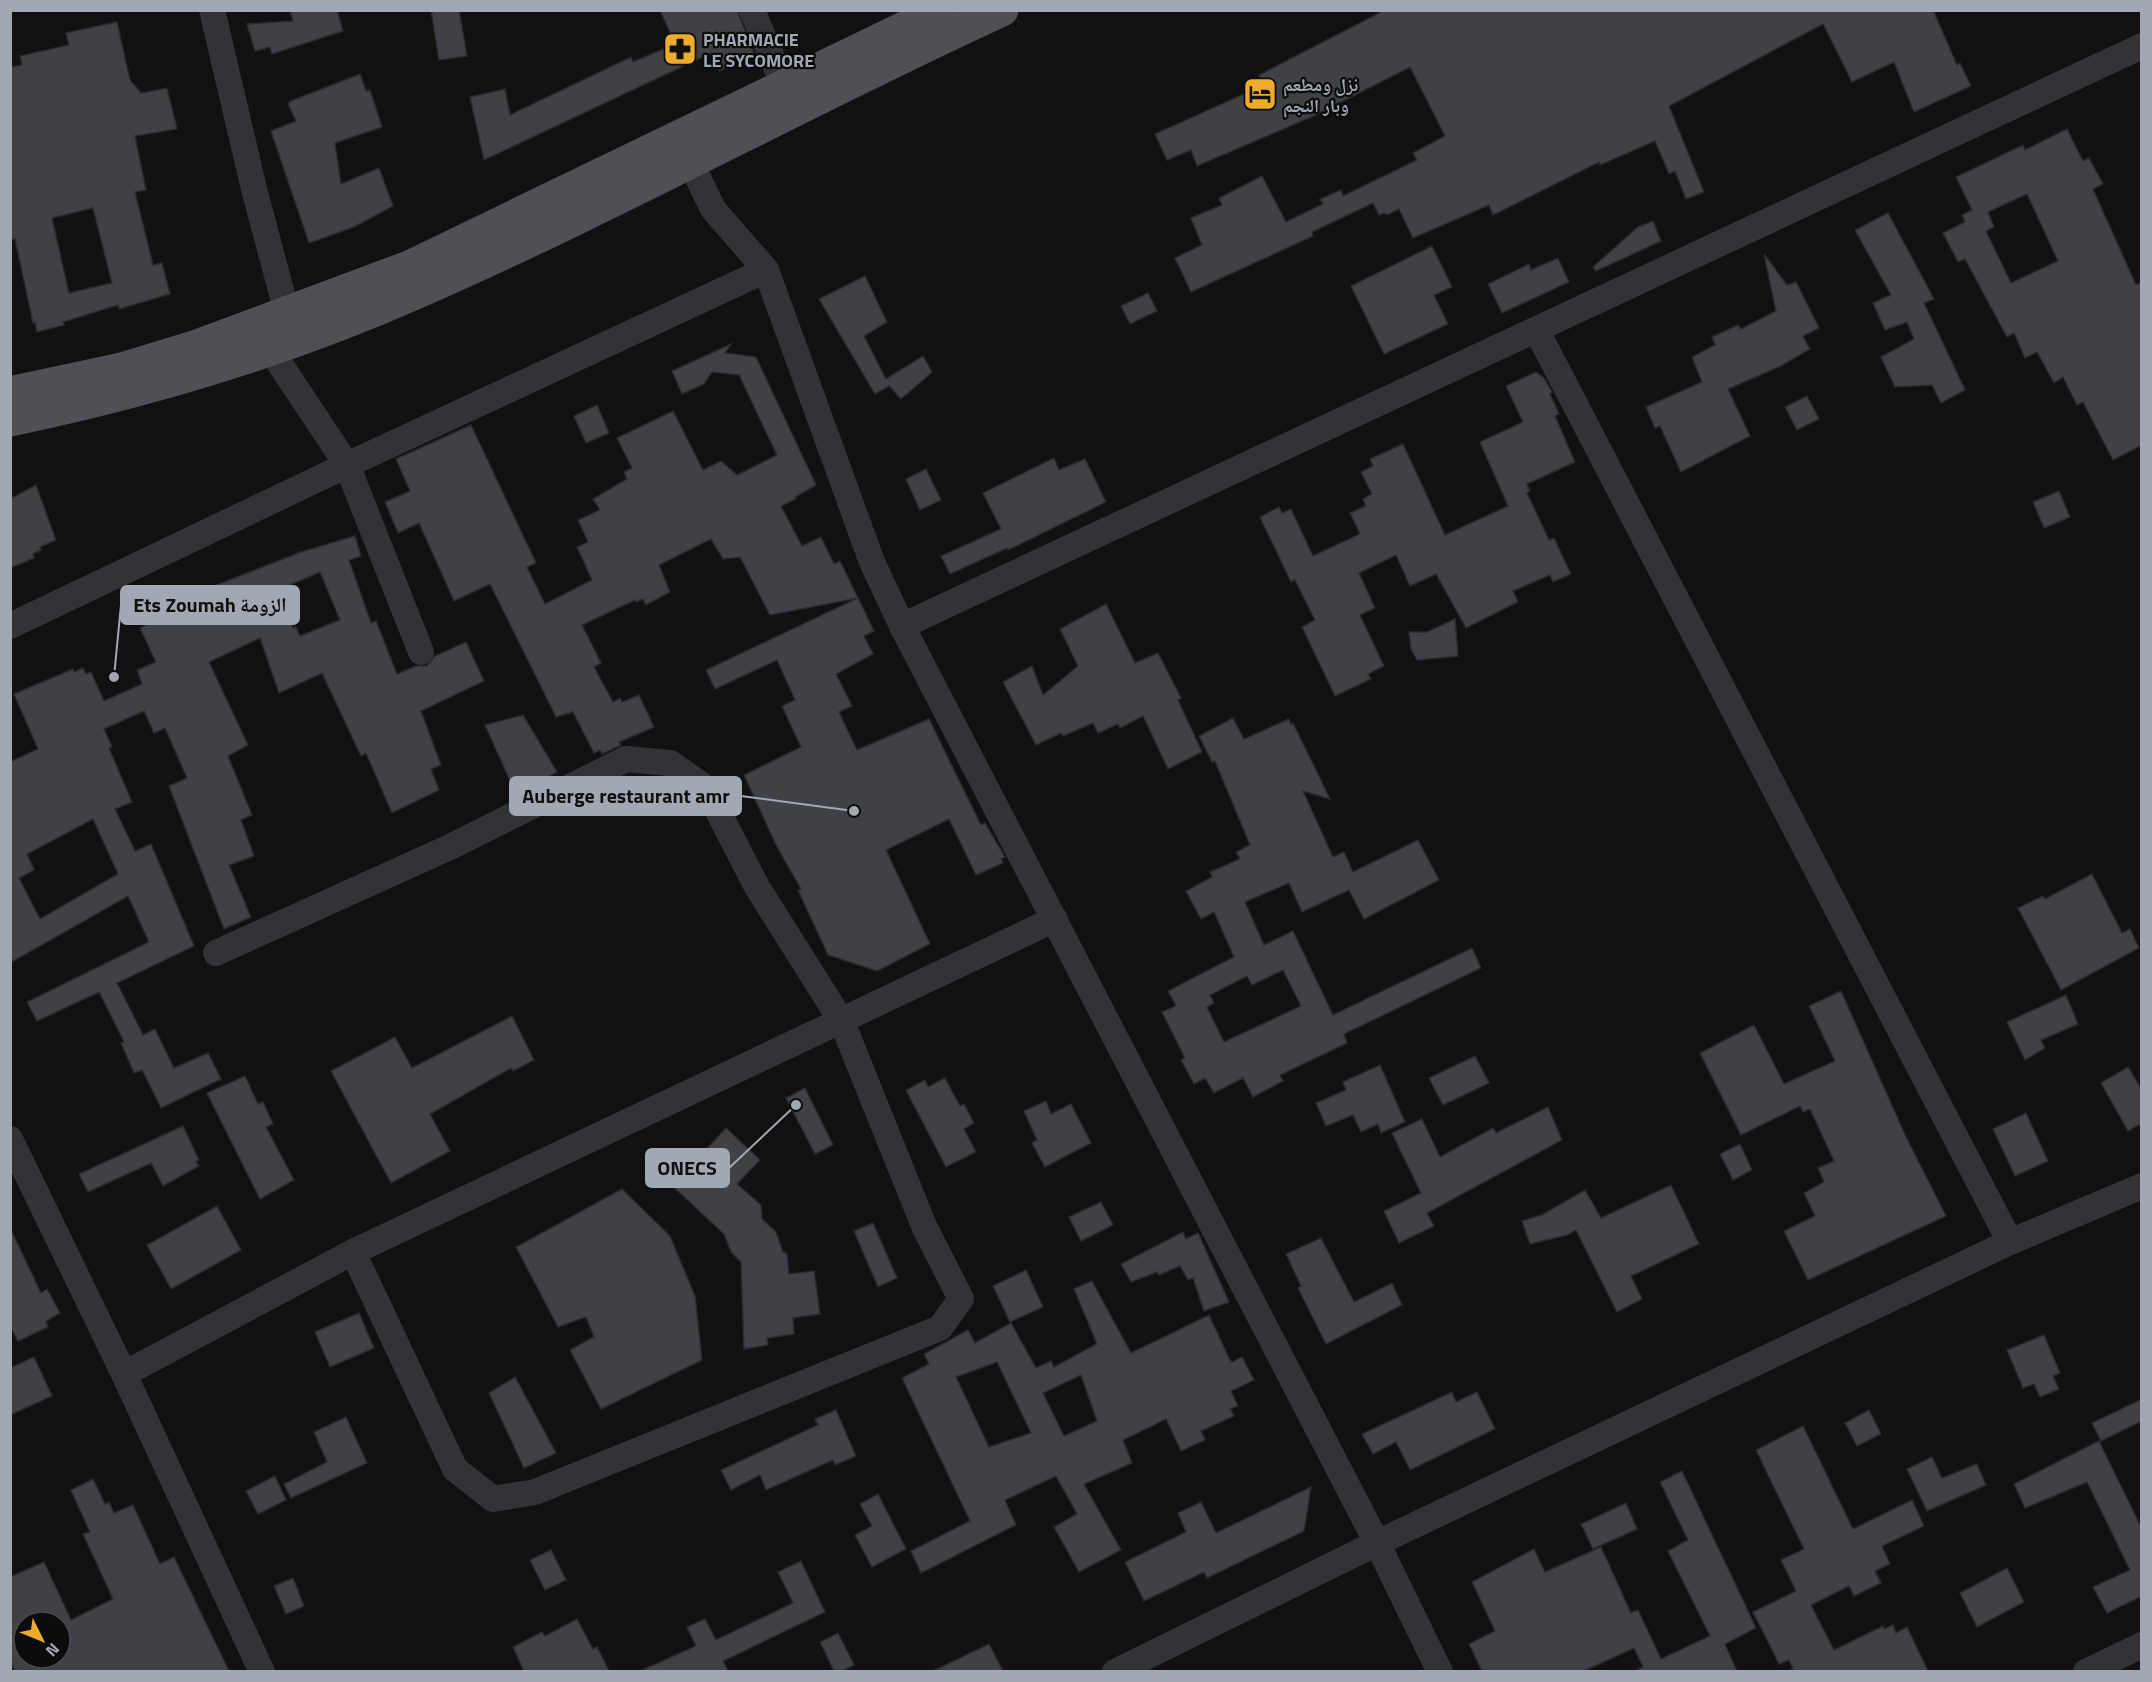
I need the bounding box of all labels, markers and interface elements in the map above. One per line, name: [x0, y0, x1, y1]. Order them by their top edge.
place label: PHARMACIE LE SYCOMORE: [703, 26, 814, 74]
pharmacy icon: PHARMACIE LE SYCOMORE: [662, 31, 698, 67]
place label: نزل ومطعم وبار النجم: [1283, 71, 1358, 119]
hotel icon: نزل ومطعم وبار النجم: [1242, 76, 1278, 112]
callout: Ets Zoumah الزومة: [121, 586, 299, 624]
text: Ets Zoumah الزومة: [133, 589, 287, 620]
callout: Auberge restaurant amr: [510, 777, 741, 815]
text: Auberge restaurant amr: [522, 780, 730, 811]
callout: ONECS: [646, 1149, 729, 1187]
text: ONECS: [657, 1152, 717, 1183]
north arrow: [12, 1610, 72, 1670]
text: N: [40, 1638, 66, 1662]

